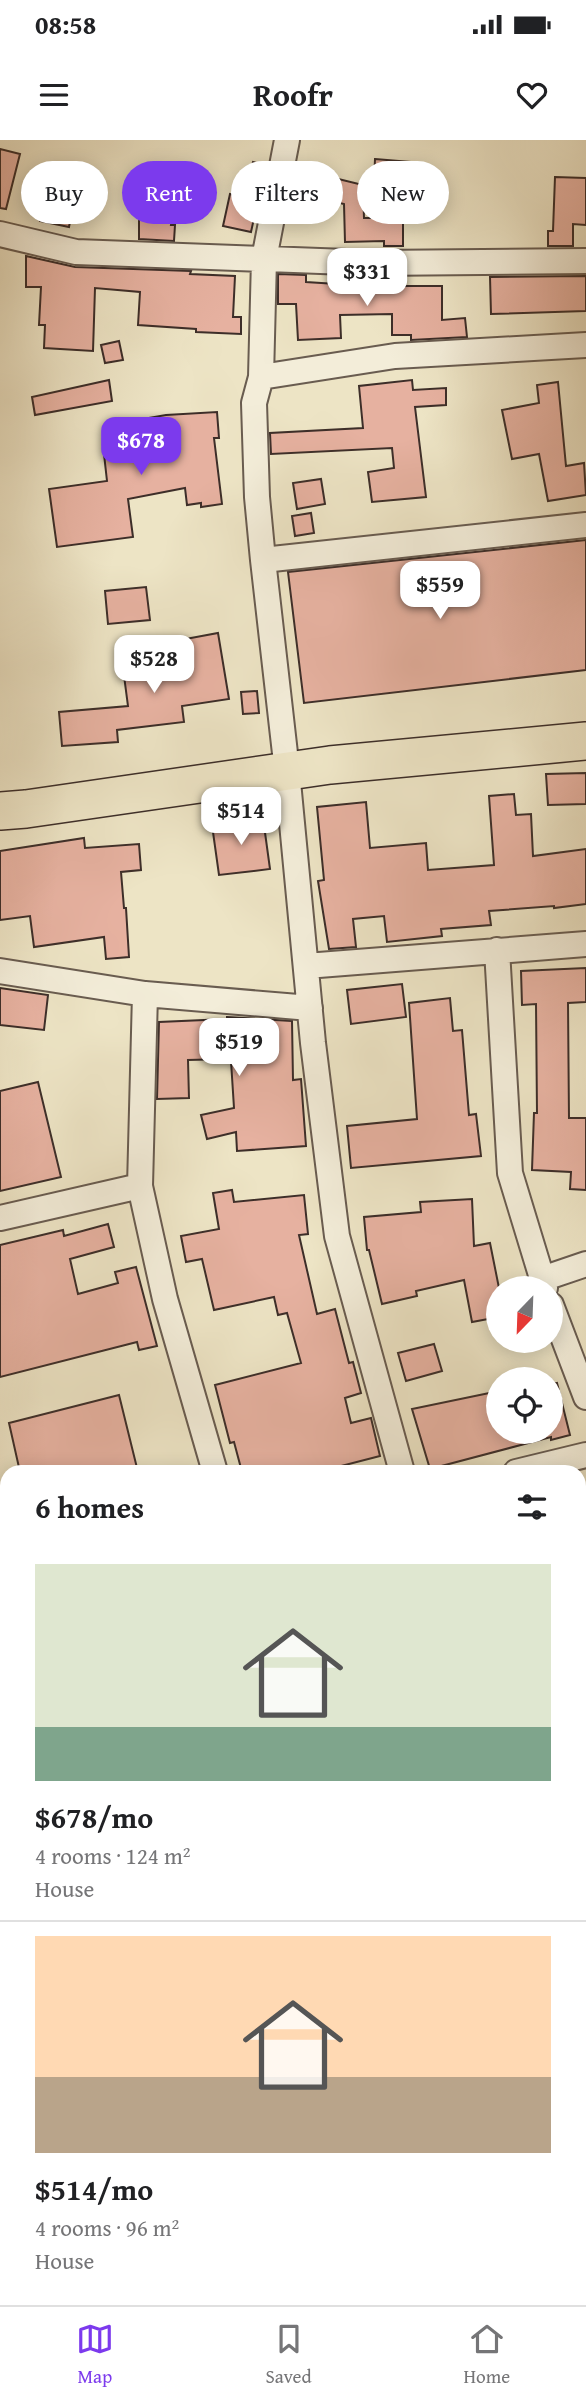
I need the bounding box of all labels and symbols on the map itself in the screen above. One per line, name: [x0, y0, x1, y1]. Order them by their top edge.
pin: $331: [326, 248, 408, 308]
pin: $678: [100, 418, 182, 477]
pin: $559: [399, 561, 481, 621]
pin: $528: [113, 636, 195, 695]
pin: $514: [200, 788, 282, 847]
pin: $519: [198, 1018, 280, 1078]
north arrow: [486, 1276, 564, 1353]

